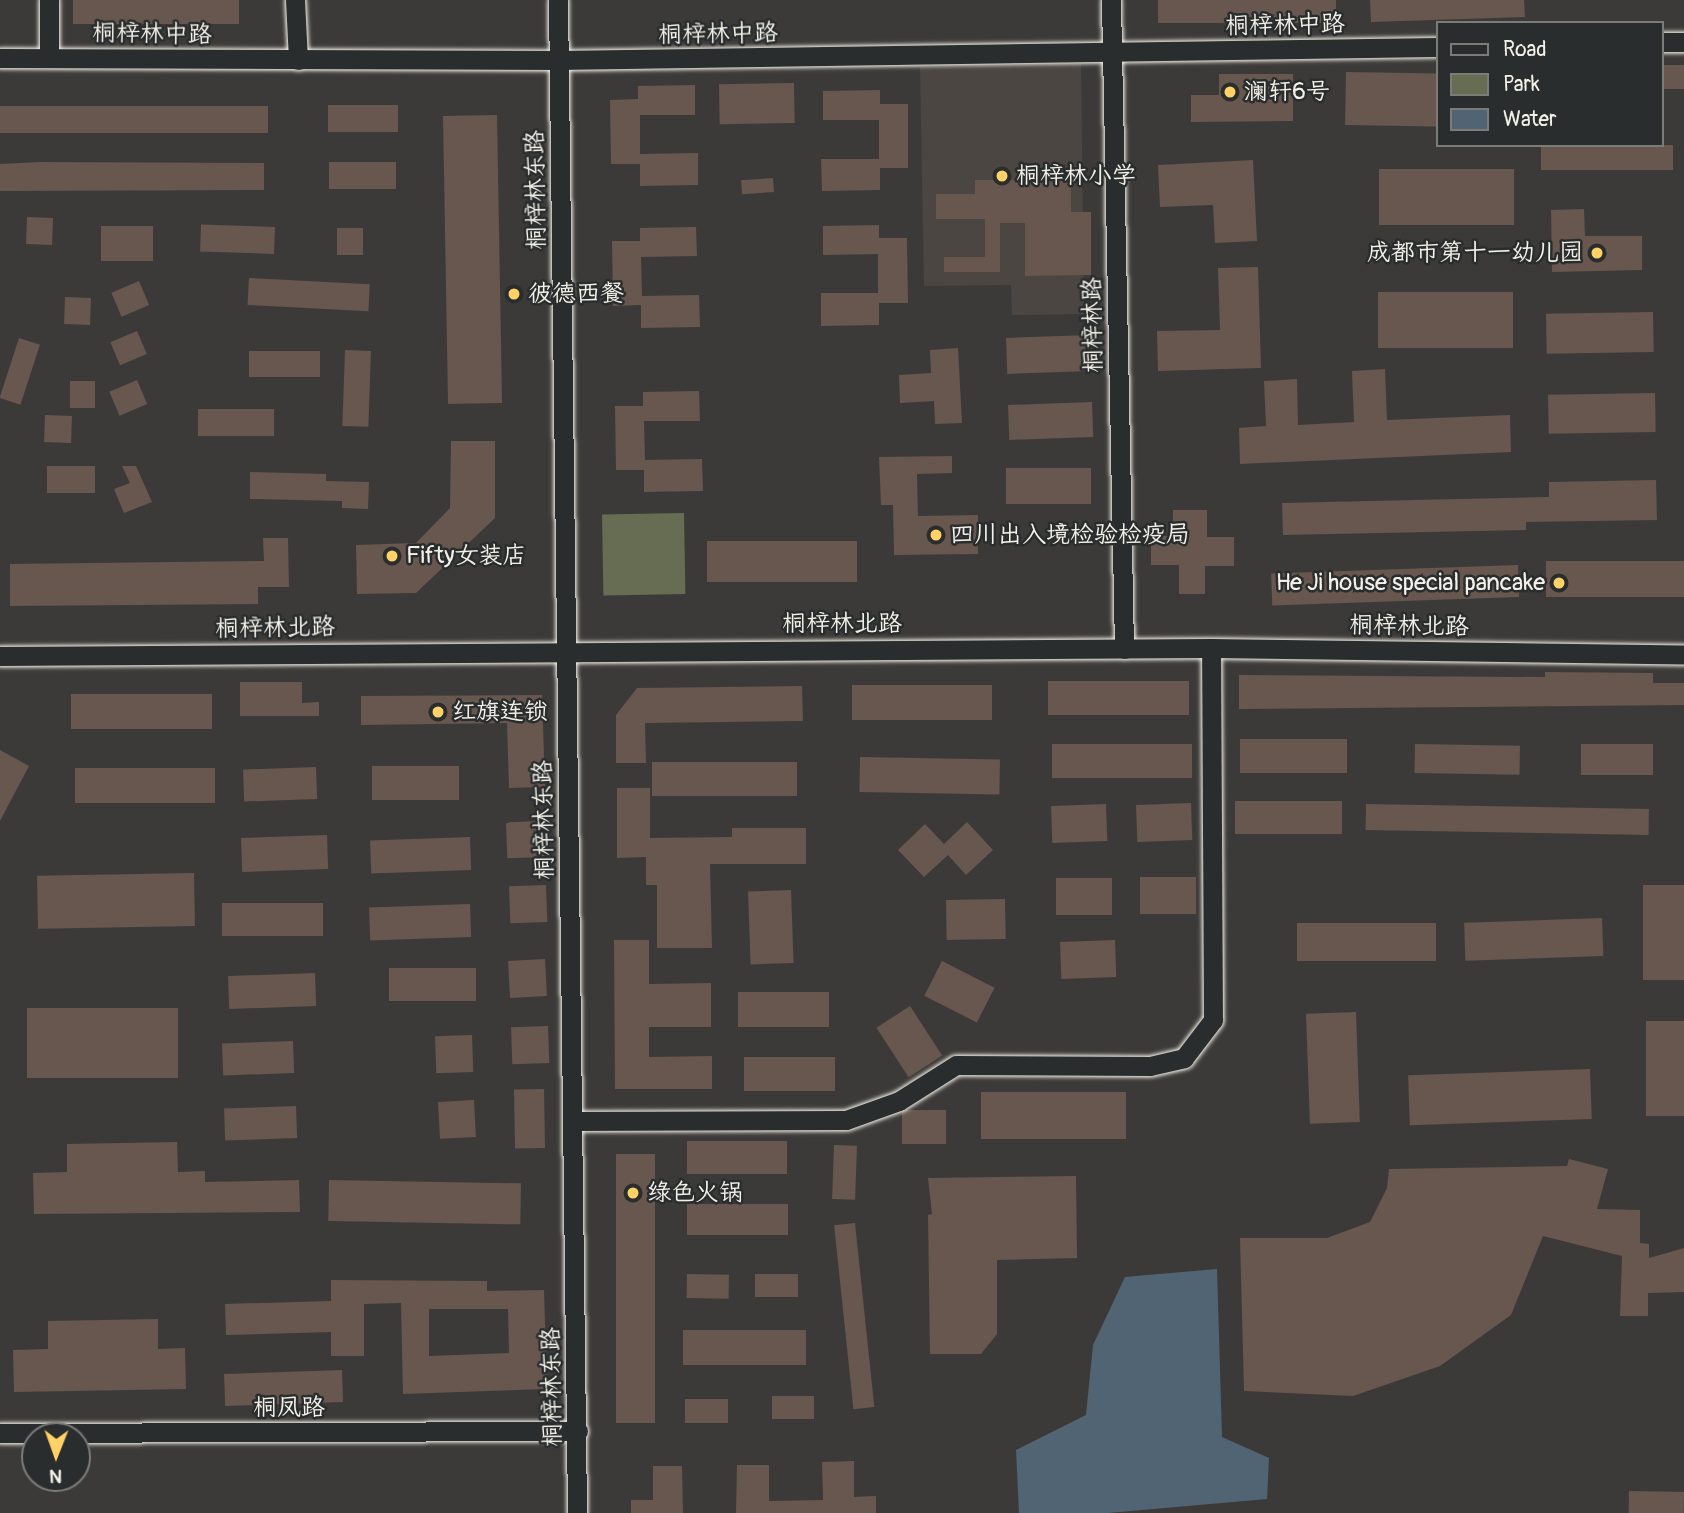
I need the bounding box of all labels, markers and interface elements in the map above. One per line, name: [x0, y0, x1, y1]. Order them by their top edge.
street label: 桐梓林中路: [1225, 10, 1345, 40]
street label: 桐梓林中路: [92, 19, 212, 49]
street label: 桐梓林中路: [658, 19, 778, 49]
legend: [1436, 21, 1663, 147]
text: Road: [1503, 36, 1547, 63]
text: Park: [1503, 71, 1540, 98]
place label: 澜轩6号: [1244, 78, 1330, 106]
marker: 澜轩6号: [1222, 84, 1238, 100]
text: Water: [1503, 106, 1556, 133]
street label: 桐梓林东路: [521, 130, 551, 250]
place label: 桐梓林小学: [1016, 162, 1136, 190]
marker: 桐梓林小学: [994, 168, 1010, 184]
place label: 成都市第十一幼儿园: [1367, 239, 1583, 267]
marker: 成都市第十一幼儿园: [1589, 245, 1605, 261]
street label: 桐梓林路: [1078, 277, 1108, 373]
place label: 彼德西餐: [528, 280, 624, 308]
marker: 彼德西餐: [506, 286, 522, 302]
place label: 四川出入境检验检疫局: [950, 521, 1190, 549]
marker: 四川出入境检验检疫局: [928, 527, 944, 543]
place label: Fifty女装店: [406, 542, 526, 570]
marker: Fifty女装店: [384, 548, 400, 564]
place label: He Ji house special pancake: [1276, 569, 1545, 597]
marker: He Ji house special pancake: [1551, 575, 1567, 591]
street label: 桐梓林北路: [782, 610, 902, 638]
street label: 桐梓林北路: [1349, 611, 1469, 641]
street label: 桐梓林北路: [215, 613, 335, 643]
place label: 红旗连锁: [452, 698, 548, 726]
marker: 红旗连锁: [430, 704, 446, 720]
street label: 桐梓林东路: [529, 760, 559, 880]
place label: 绿色火锅: [647, 1179, 743, 1207]
marker: 绿色火锅: [625, 1185, 641, 1201]
street label: 桐梓林东路: [537, 1327, 567, 1447]
street label: 桐凤路: [253, 1394, 325, 1422]
north arrow: [21, 1422, 91, 1492]
text: N: [49, 1464, 62, 1488]

